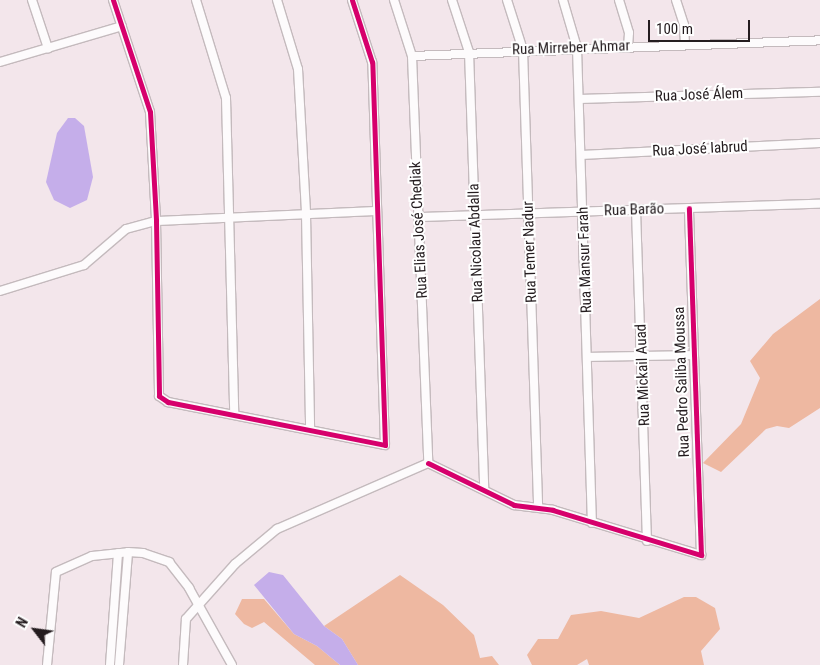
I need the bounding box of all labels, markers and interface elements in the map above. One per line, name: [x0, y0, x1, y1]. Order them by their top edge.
scale bar: [650, 10, 752, 42]
text: 100 m: [656, 20, 693, 38]
street label: Rua Mirreber Ahmar: [512, 37, 630, 59]
street label: Rua José Álem: [655, 84, 743, 106]
street label: Rua José Iabrud: [652, 138, 748, 160]
street label: Rua Elias José Chediak: [406, 161, 432, 299]
street label: Rua Nicolau Abdalla: [465, 183, 487, 303]
street label: Rua Barão: [604, 200, 664, 220]
street label: Rua Temer Nadur: [519, 201, 541, 303]
street label: Rua Mansur Farah: [574, 206, 596, 314]
street label: Rua Pedro Saliba Moussa: [670, 306, 694, 458]
street label: Rua Mickail Auad: [632, 324, 654, 426]
north arrow: [10, 605, 60, 655]
text: N: [13, 615, 31, 630]

